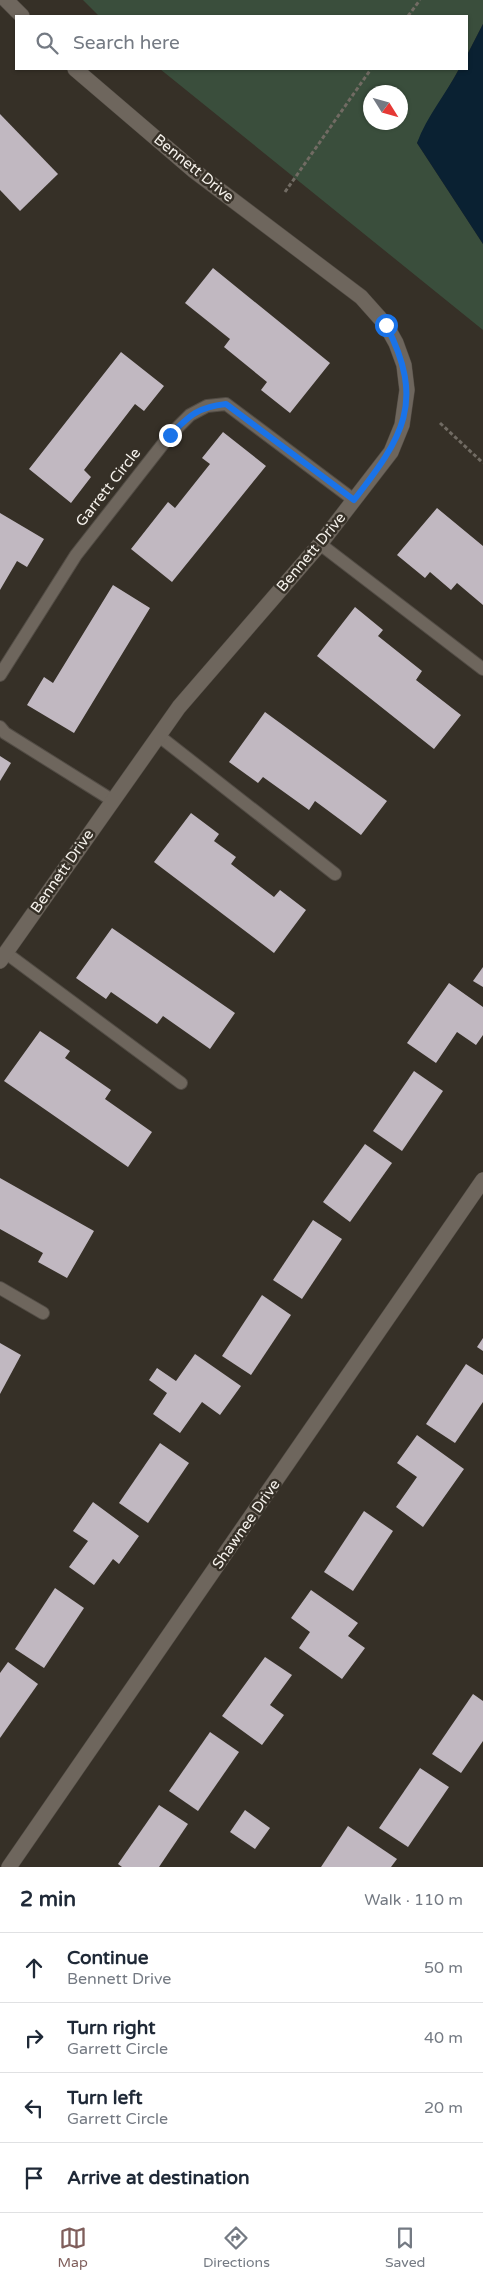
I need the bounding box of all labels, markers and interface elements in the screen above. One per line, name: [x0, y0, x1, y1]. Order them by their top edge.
search box: [15, 15, 468, 70]
icon: search: [33, 29, 61, 57]
text: Search here: [73, 32, 180, 54]
north arrow: [363, 85, 408, 130]
street label: Bennett Drive: [150, 130, 238, 206]
route start: [375, 314, 398, 337]
route end: [159, 424, 182, 447]
street label: Garrett Circle: [72, 444, 144, 530]
street label: Bennett Drive: [273, 509, 349, 595]
street label: Bennett Drive: [27, 826, 97, 916]
street label: Shawnee Drive: [208, 1476, 284, 1572]
text: 2 min: [20, 1887, 76, 1912]
text: Walk · 110 m: [364, 1890, 463, 1910]
text: Continue: [67, 1947, 149, 1969]
icon: ahead: [20, 1954, 48, 1982]
text: 50 m: [424, 1958, 463, 1978]
text: Bennett Drive: [67, 1969, 171, 1989]
text: Turn right: [67, 2017, 155, 2039]
icon: right: [20, 2024, 48, 2052]
text: 40 m: [424, 2028, 463, 2048]
text: Garrett Circle: [67, 2039, 168, 2059]
text: Turn left: [67, 2087, 143, 2109]
icon: left: [20, 2094, 48, 2122]
text: 20 m: [424, 2098, 463, 2118]
text: Garrett Circle: [67, 2109, 168, 2129]
icon: arrive: [20, 2164, 48, 2192]
text: Arrive at destination: [67, 2167, 250, 2189]
tab: Map: [58, 2224, 88, 2271]
tab: Directions: [203, 2224, 270, 2271]
tab: Saved: [385, 2224, 425, 2271]

